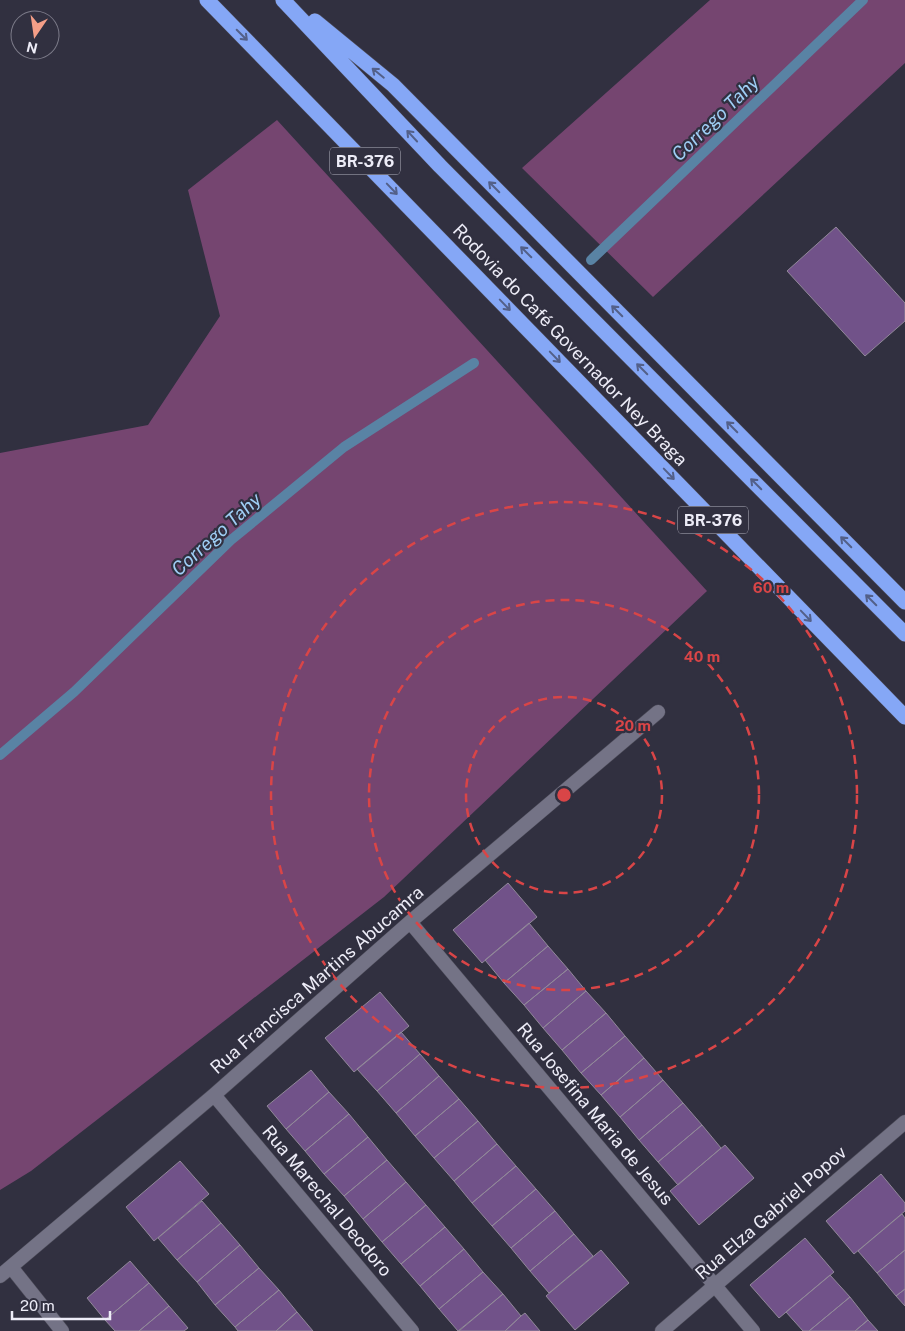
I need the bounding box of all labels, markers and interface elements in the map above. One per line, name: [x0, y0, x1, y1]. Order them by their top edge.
north arrow: [10, 10, 60, 60]
one-way arrow: [235, 28, 247, 40]
text: N: [25, 39, 39, 57]
one-way arrow: [372, 68, 385, 79]
water label: Corrego Tahy: [667, 71, 764, 165]
one-way arrow: [406, 130, 418, 143]
road number: BR-376: [330, 148, 400, 175]
one-way arrow: [488, 181, 500, 193]
one-way arrow: [385, 182, 397, 194]
street label: Rodovia do Café Governador Ney Braga: [449, 219, 692, 470]
one-way arrow: [520, 246, 532, 259]
one-way arrow: [499, 299, 511, 311]
one-way arrow: [611, 305, 623, 318]
one-way arrow: [549, 351, 561, 363]
one-way arrow: [636, 363, 648, 375]
one-way arrow: [725, 421, 738, 433]
one-way arrow: [663, 468, 675, 480]
one-way arrow: [750, 478, 762, 491]
water label: Corrego Tahy: [167, 488, 266, 580]
road number: BR-376: [678, 506, 748, 534]
one-way arrow: [840, 536, 852, 548]
text: 60 m: [753, 579, 789, 596]
one-way arrow: [865, 594, 877, 606]
one-way arrow: [800, 609, 812, 622]
text: 40 m: [684, 648, 720, 665]
text: 20 m: [615, 717, 651, 734]
centre of rings: [555, 786, 573, 804]
street label: Rua Francisca Martins Abucamra: [206, 881, 428, 1078]
street label: Rua Josefina Maria de Jesus: [513, 1018, 678, 1209]
street label: Rua Marechal Deodoro: [258, 1121, 397, 1280]
street label: Rua Elza Gabriel Popov: [691, 1141, 850, 1284]
scale bar: [12, 1288, 110, 1320]
text: 20 m: [20, 1297, 55, 1314]

